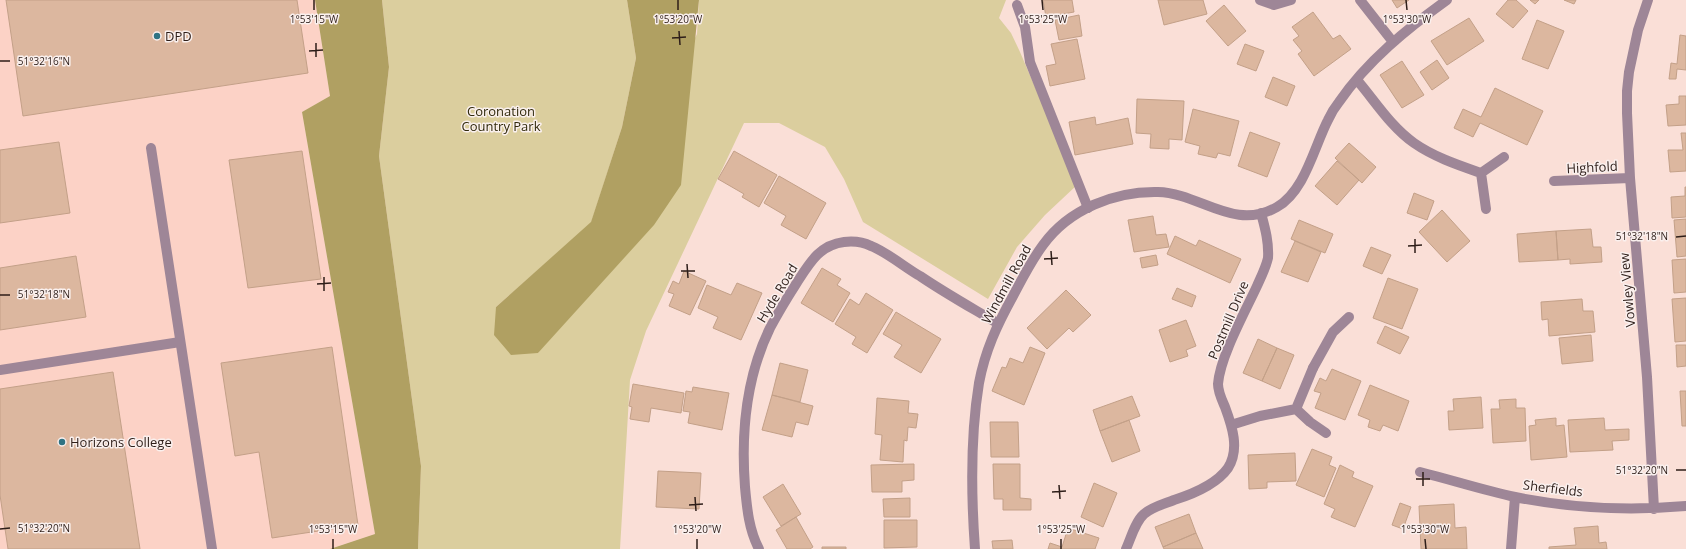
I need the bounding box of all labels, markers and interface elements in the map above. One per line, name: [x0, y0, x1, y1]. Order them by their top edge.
text: 1°53'15"W: [290, 12, 339, 26]
text: 1°53'20"W: [654, 12, 703, 26]
text: 1°53'25"W: [1019, 12, 1068, 26]
text: 1°53'30"W: [1383, 12, 1432, 26]
place label: DPD: [165, 27, 192, 45]
marker: DPD: [152, 31, 162, 41]
text: 51°32'16"N: [18, 54, 70, 68]
park label: Coronation Country Park: [462, 102, 541, 135]
street label: Highfold: [1566, 157, 1618, 177]
text: 51°32'18"N: [1616, 229, 1668, 243]
street label: Windmill Road: [977, 241, 1035, 327]
street label: Vowley View: [1615, 252, 1639, 328]
street label: Hyde Road: [752, 260, 802, 326]
street label: Postmill Drive: [1203, 278, 1253, 362]
text: 51°32'18"N: [18, 287, 70, 301]
place label: Horizons College: [70, 433, 172, 451]
marker: Horizons College: [57, 437, 67, 447]
text: 51°32'20"N: [1616, 463, 1668, 477]
street label: Sherfields: [1522, 475, 1584, 501]
text: 51°32'20"N: [18, 521, 70, 535]
text: 1°53'15"W: [309, 522, 358, 536]
text: 1°53'20"W: [673, 522, 722, 536]
text: 1°53'25"W: [1037, 522, 1086, 536]
text: 1°53'30"W: [1401, 522, 1450, 536]

